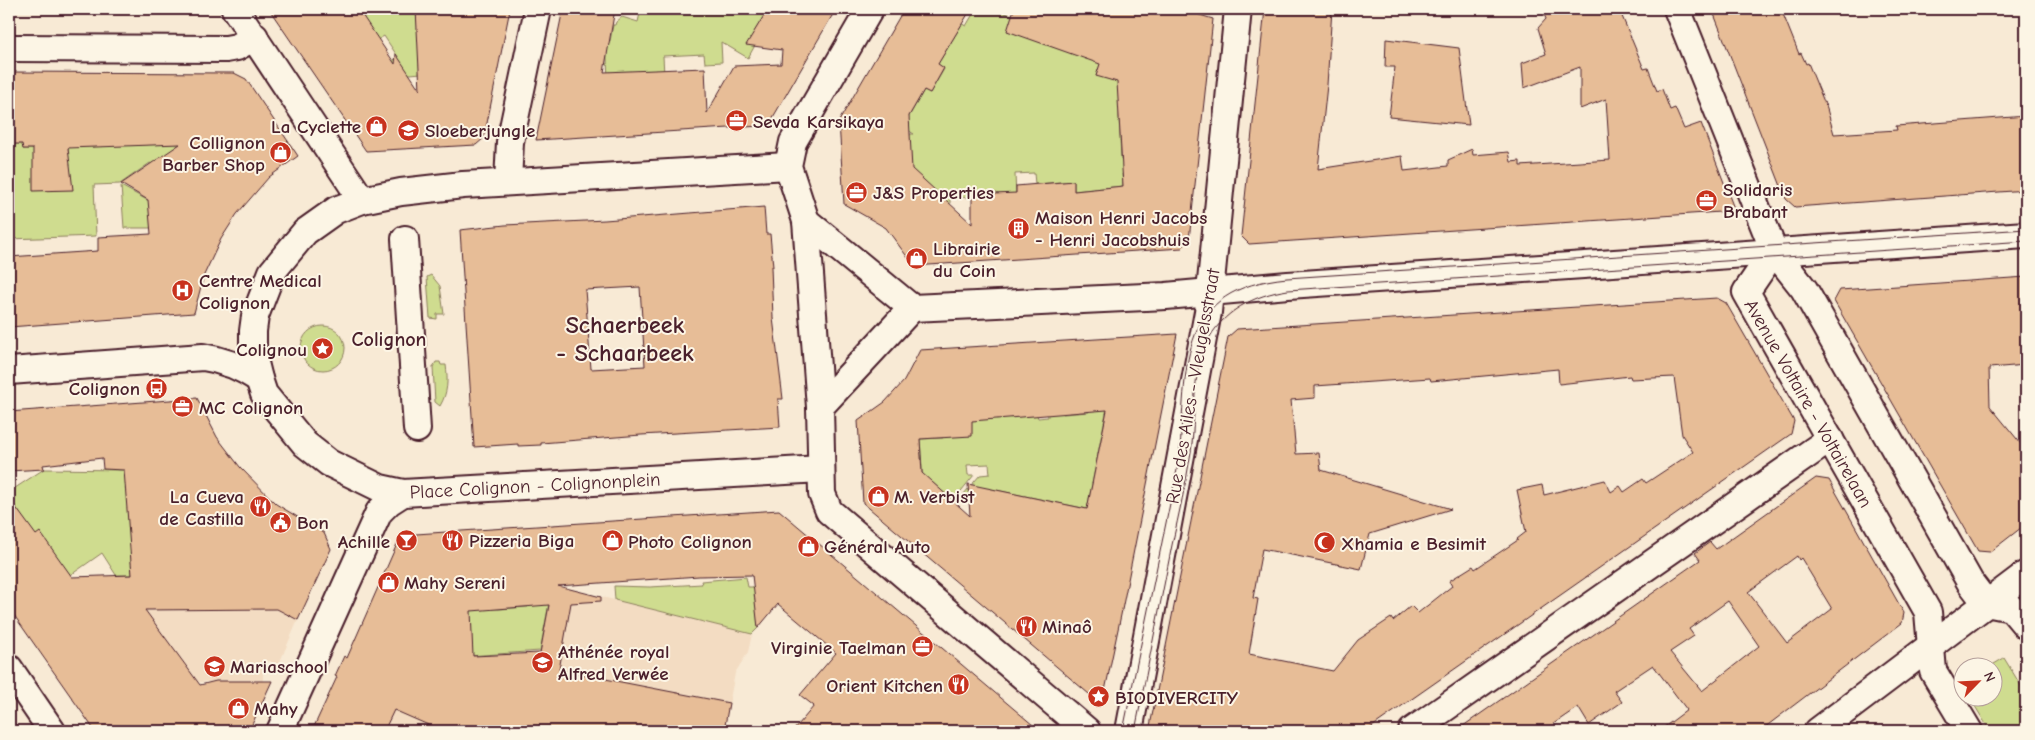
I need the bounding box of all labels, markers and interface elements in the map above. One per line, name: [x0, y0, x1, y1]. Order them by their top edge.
office icon: Sevda Karsikaya: [725, 109, 749, 133]
place label: Sevda Karsikaya: [753, 111, 884, 133]
shop icon: La Cyclette: [365, 114, 389, 138]
place label: La Cyclette: [271, 116, 361, 138]
school or university icon: Sloeberjungle: [397, 118, 421, 142]
place label: Sloeberjungle: [425, 120, 535, 142]
place label: Collignon Barber Shop: [162, 132, 265, 176]
shop icon: Collignon Barber Shop: [269, 141, 293, 165]
place label: Solidaris Brabant: [1723, 179, 1792, 223]
office icon: J&S Properties: [845, 180, 869, 204]
place label: J&S Properties: [873, 182, 994, 204]
office icon: Solidaris Brabant: [1695, 188, 1719, 212]
place label: Maison Henri Jacobs - Henri Jacobshuis: [1035, 207, 1207, 251]
building icon: Maison Henri Jacobs - Henri Jacobshuis: [1007, 216, 1031, 240]
place label: Librairie du Coin: [933, 238, 1000, 282]
shop icon: Librairie du Coin: [905, 247, 929, 271]
street label: Rue des Ailes - Vleugelsstraat: [1161, 266, 1225, 506]
place label: Centre Medical Colignon: [199, 270, 322, 314]
hospital icon: Centre Medical Colignon: [171, 279, 195, 303]
street label: Avenue Voltaire - Voltairelaan: [1739, 295, 1877, 512]
district label: Schaerbeek - Schaarbeek: [556, 311, 694, 367]
district label: Colignon: [352, 328, 426, 351]
place icon: Colignou: [311, 337, 335, 361]
place label: Colignou: [236, 339, 307, 361]
bus stop icon: Colignon: [144, 376, 168, 400]
place label: Colignon: [69, 378, 140, 400]
office icon: MC Colignon: [171, 395, 195, 419]
place label: MC Colignon: [199, 397, 303, 419]
street label: Place Colignon - Colignonplein: [409, 468, 661, 504]
shop icon: M. Verbist: [866, 484, 890, 508]
place label: La Cueva de Castilla: [159, 486, 244, 530]
place label: M. Verbist: [894, 486, 975, 508]
restaurant icon: La Cueva de Castilla: [248, 495, 272, 519]
public building icon: Bon: [269, 510, 293, 534]
place label: Bon: [297, 512, 329, 534]
restaurant icon: Pizzeria Biga: [441, 528, 465, 552]
bar icon: Achille: [394, 529, 418, 553]
shop icon: Photo Colignon: [600, 529, 624, 553]
place label: Pizzeria Biga: [469, 530, 574, 552]
place label: Achille: [338, 531, 390, 553]
place label: Photo Colignon: [628, 531, 752, 553]
mosque icon: Xhamia e Besimit: [1313, 531, 1337, 555]
place label: Xhamia e Besimit: [1341, 533, 1487, 555]
shop icon: Général Auto: [796, 534, 820, 558]
place label: Général Auto: [824, 536, 930, 558]
shop icon: Mahy Sereni: [376, 570, 400, 594]
place label: Mahy Sereni: [404, 572, 506, 594]
restaurant icon: Minaô: [1014, 614, 1038, 638]
place label: Minaô: [1042, 616, 1092, 638]
office icon: Virginie Taelman: [910, 635, 934, 659]
place label: Virginie Taelman: [771, 637, 906, 659]
place label: Athénée royal Alfred Verwée: [558, 641, 669, 685]
school or university icon: Athénée royal Alfred Verwée: [530, 650, 554, 674]
school or university icon: Mariaschool: [202, 654, 226, 678]
place label: Mariaschool: [230, 656, 328, 678]
north arrow: [1952, 658, 2002, 708]
text: N: [1980, 669, 1999, 685]
restaurant icon: Orient Kitchen: [947, 673, 971, 697]
place label: Orient Kitchen: [826, 675, 943, 697]
place icon: BIODIVERCITY: [1087, 685, 1111, 709]
place label: BIODIVERCITY: [1115, 687, 1239, 709]
shop icon: Mahy: [226, 696, 250, 720]
place label: Mahy: [254, 698, 298, 720]

